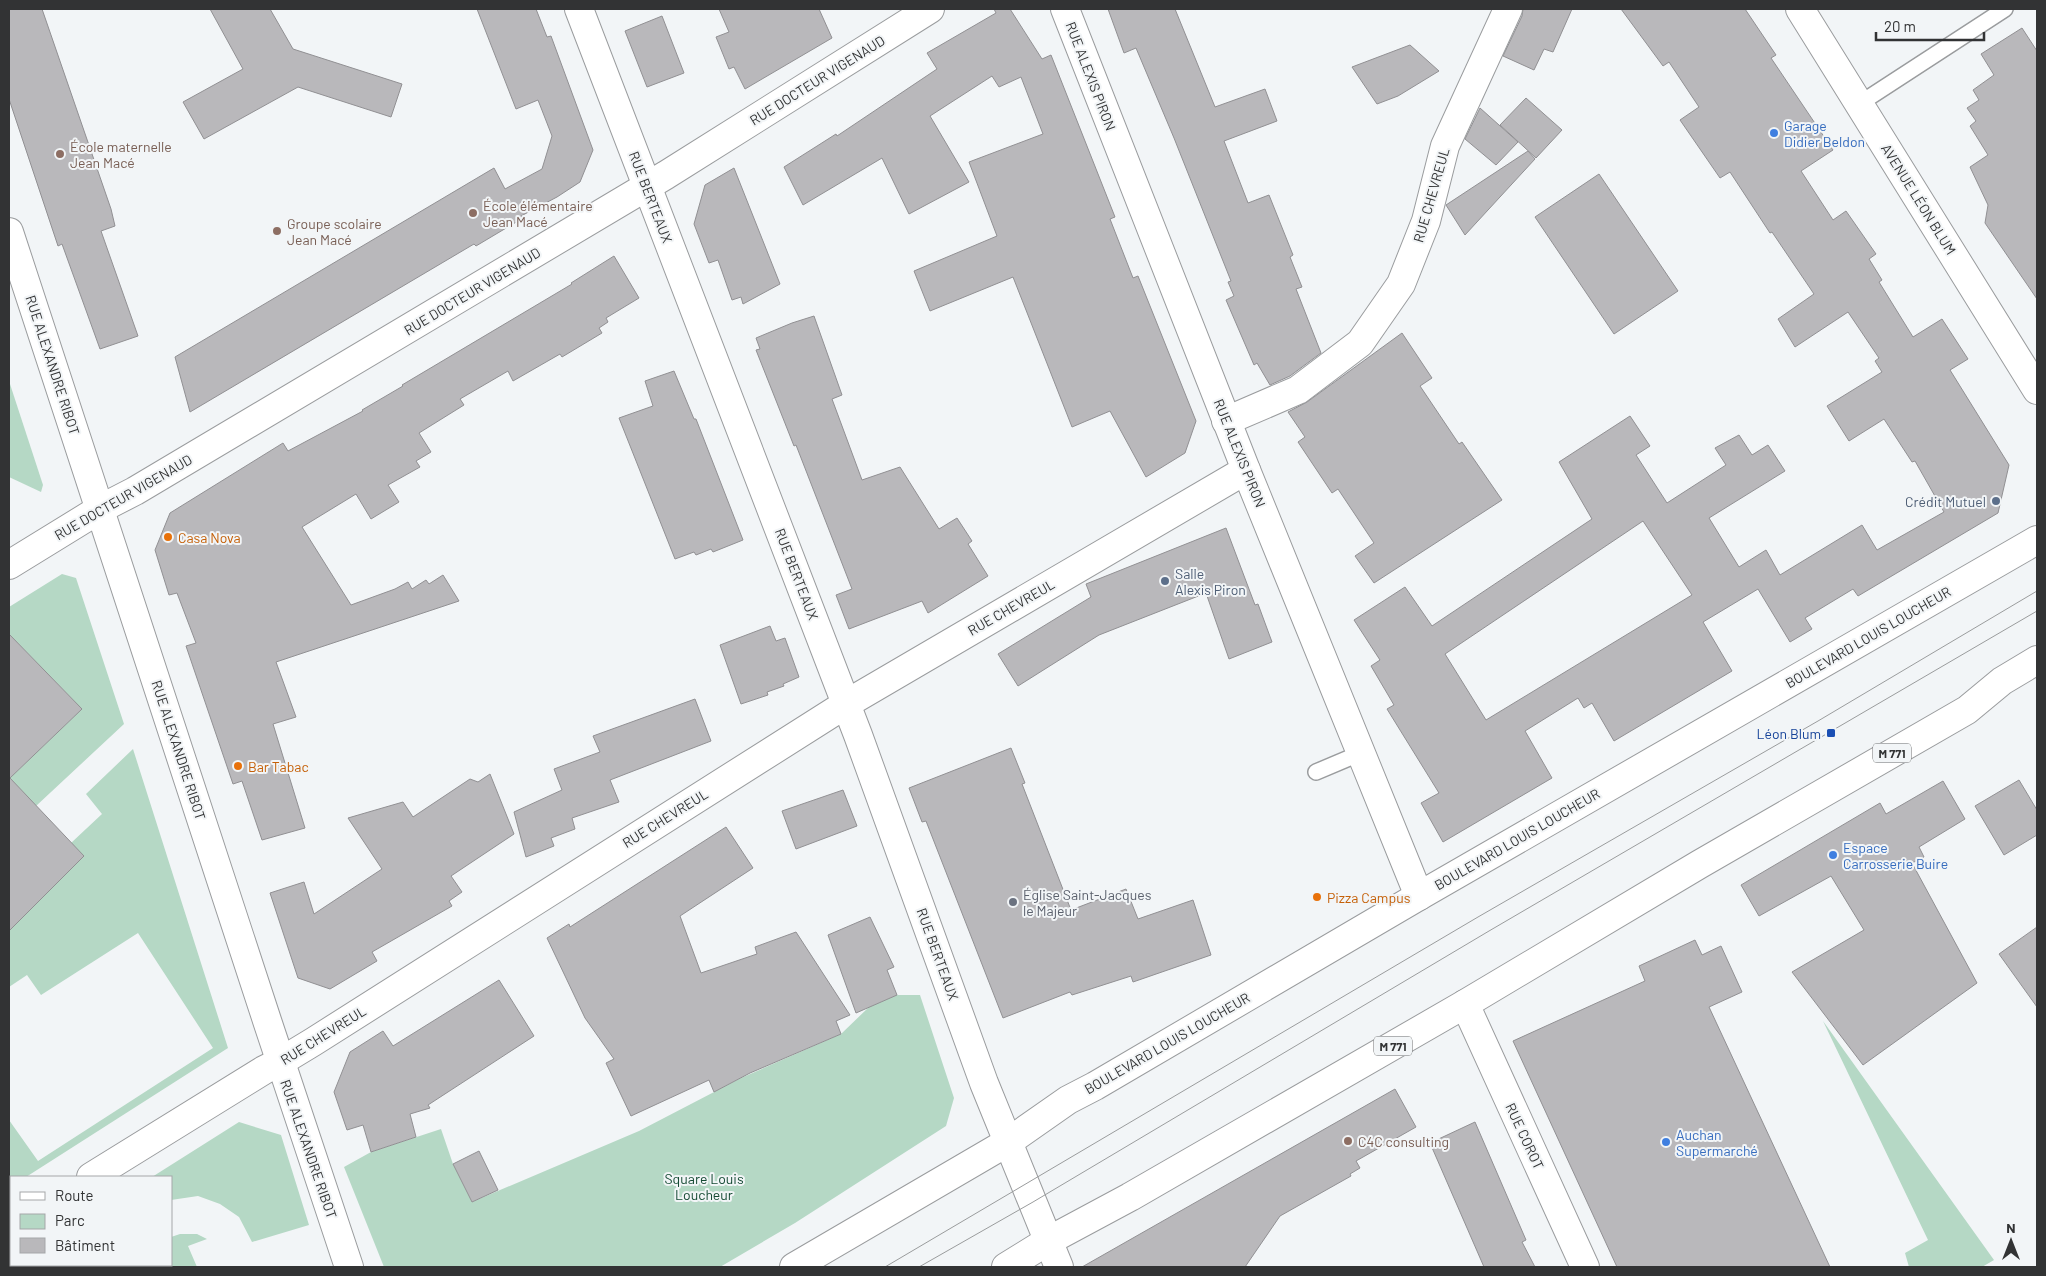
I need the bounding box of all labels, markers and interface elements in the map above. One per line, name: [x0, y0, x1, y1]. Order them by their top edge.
scale bar: [1876, 10, 1984, 42]
text: 20 m: [1884, 17, 1916, 35]
street label: RUE ALEXIS PIRON: [1062, 19, 1120, 133]
street label: RUE DOCTEUR VIGENAUD: [746, 31, 888, 129]
place label: Garage Didier Beldon: [1784, 117, 1865, 150]
marker: Garage Didier Beldon: [1768, 127, 1780, 139]
place label: École maternelle Jean Macé: [70, 138, 172, 171]
street label: AVENUE LÉON BLUM: [1878, 140, 1960, 258]
street label: RUE CHEVREUL: [1409, 146, 1453, 244]
marker: École maternelle Jean Macé: [54, 148, 66, 160]
street label: RUE BERTEAUX: [626, 149, 676, 245]
place label: École élémentaire Jean Macé: [483, 197, 593, 230]
marker: École élémentaire Jean Macé: [467, 207, 479, 219]
place label: Groupe scolaire Jean Macé: [287, 215, 382, 248]
marker: Groupe scolaire Jean Macé: [271, 225, 283, 237]
street label: RUE DOCTEUR VIGENAUD: [401, 244, 543, 338]
street label: RUE ALEXANDRE RIBOT: [22, 293, 84, 437]
street label: RUE ALEXIS PIRON: [1211, 396, 1269, 510]
street label: RUE DOCTEUR VIGENAUD: [51, 451, 195, 543]
place label: Crédit Mutuel: [1905, 493, 1986, 510]
marker: Crédit Mutuel: [1990, 495, 2002, 507]
street label: RUE BERTEAUX: [772, 526, 822, 622]
place label: Casa Nova: [178, 529, 241, 546]
marker: Casa Nova: [162, 531, 174, 543]
place label: Salle Alexis Piron: [1175, 565, 1246, 598]
street label: RUE CHEVREUL: [965, 575, 1058, 639]
marker: Salle Alexis Piron: [1159, 575, 1171, 587]
street label: BOULEVARD LOUIS LOUCHEUR: [1782, 583, 1954, 691]
street label: RUE ALEXANDRE RIBOT: [148, 678, 210, 822]
place label: Léon Blum: [1757, 725, 1821, 742]
marker: Léon Blum: [1825, 727, 1837, 739]
road number: M 771: [1873, 744, 1911, 762]
place label: Bar Tabac: [248, 758, 309, 775]
marker: Bar Tabac: [232, 760, 244, 772]
street label: RUE CHEVREUL: [619, 785, 711, 851]
street label: BOULEVARD LOUIS LOUCHEUR: [1431, 785, 1603, 893]
place label: Espace Carrosserie Buire: [1843, 839, 1948, 872]
marker: Espace Carrosserie Buire: [1827, 849, 1839, 861]
place label: Église Saint-Jacques le Majeur: [1023, 886, 1152, 919]
place label: Pizza Campus: [1327, 889, 1411, 906]
marker: Pizza Campus: [1311, 891, 1323, 903]
marker: Église Saint-Jacques le Majeur: [1007, 896, 1019, 908]
street label: RUE BERTEAUX: [913, 906, 963, 1002]
street label: BOULEVARD LOUIS LOUCHEUR: [1081, 989, 1253, 1097]
street label: RUE CHEVREUL: [277, 1002, 369, 1068]
road number: M 771: [1374, 1036, 1412, 1056]
street label: RUE ALEXANDRE RIBOT: [277, 1077, 341, 1221]
street label: RUE COROT: [1502, 1100, 1548, 1172]
place label: Auchan Supermarché: [1676, 1126, 1758, 1159]
place label: C4C consulting: [1358, 1133, 1449, 1150]
marker: C4C consulting: [1342, 1135, 1354, 1147]
marker: Auchan Supermarché: [1660, 1136, 1672, 1148]
park label: Square Louis Loucheur: [664, 1170, 744, 1203]
legend: [10, 1176, 172, 1266]
text: Route: [55, 1186, 94, 1204]
text: Parc: [55, 1211, 85, 1229]
north arrow: [1986, 1216, 2036, 1266]
text: N: [2006, 1219, 2016, 1236]
text: Bâtiment: [55, 1236, 115, 1254]

